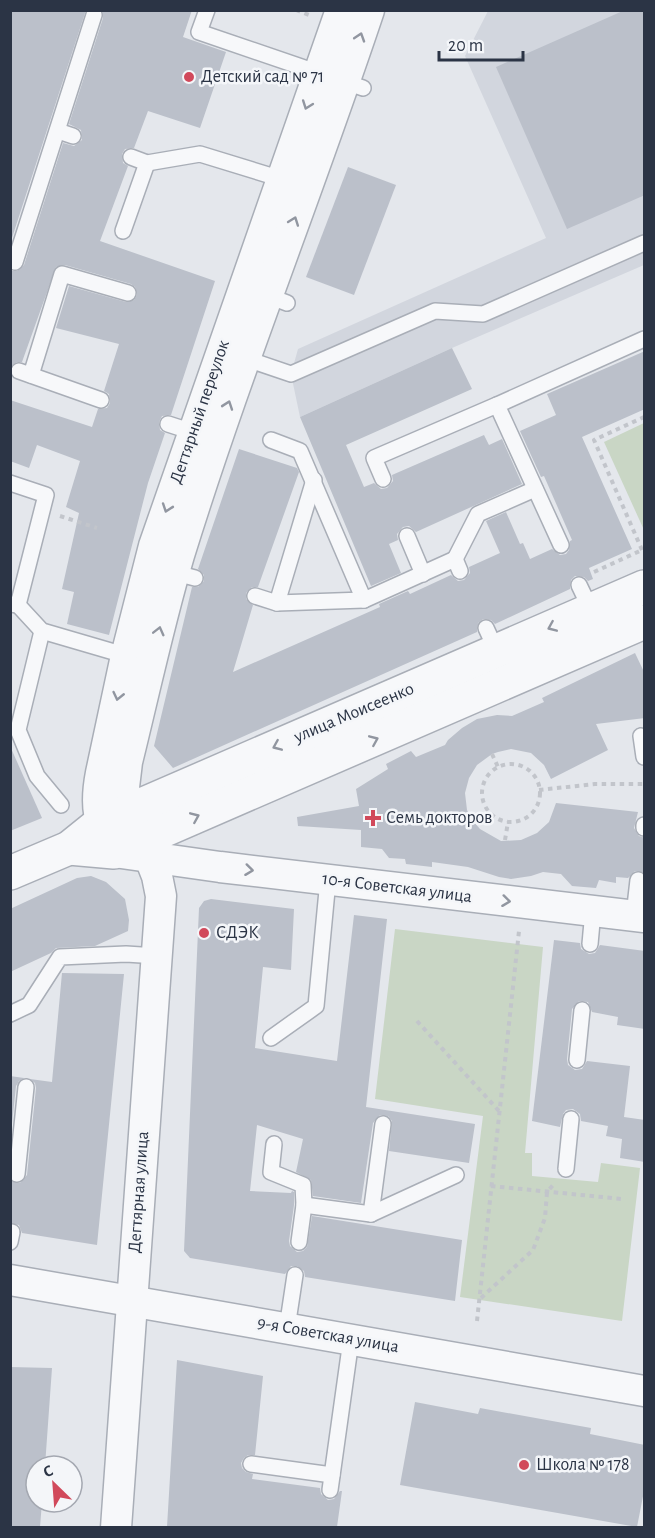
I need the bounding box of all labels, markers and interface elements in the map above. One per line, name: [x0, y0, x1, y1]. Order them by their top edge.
scale bar: [439, 24, 523, 62]
one-way arrow: [352, 32, 365, 43]
text: 20 m: [448, 37, 483, 55]
place label: Детский сад № 71: [201, 68, 324, 86]
marker: Детский сад № 71: [182, 70, 196, 84]
one-way arrow: [302, 99, 315, 110]
one-way arrow: [287, 216, 299, 227]
street label: Дегтярный переулок: [167, 337, 233, 486]
one-way arrow: [221, 400, 234, 411]
one-way arrow: [162, 502, 174, 512]
one-way arrow: [548, 620, 559, 632]
one-way arrow: [152, 626, 165, 636]
street label: улица Моисеенко: [291, 680, 417, 747]
one-way arrow: [112, 691, 125, 701]
one-way arrow: [368, 735, 379, 747]
one-way arrow: [272, 739, 283, 751]
marker: Семь докторов: [364, 809, 382, 827]
place label: Семь докторов: [386, 809, 492, 827]
one-way arrow: [189, 813, 200, 825]
one-way arrow: [245, 864, 254, 876]
street label: 10-я Советская улица: [321, 870, 473, 906]
one-way arrow: [501, 894, 510, 906]
place label: СДЭК: [216, 924, 259, 942]
marker: СДЭК: [197, 926, 211, 940]
street label: Дегтярная улица: [126, 1130, 152, 1254]
street label: 9-я Советская улица: [256, 1314, 400, 1356]
north arrow: [24, 1454, 84, 1514]
place label: Школа № 178: [536, 1456, 630, 1474]
marker: Школа № 178: [517, 1458, 531, 1472]
text: С: [41, 1462, 56, 1480]

